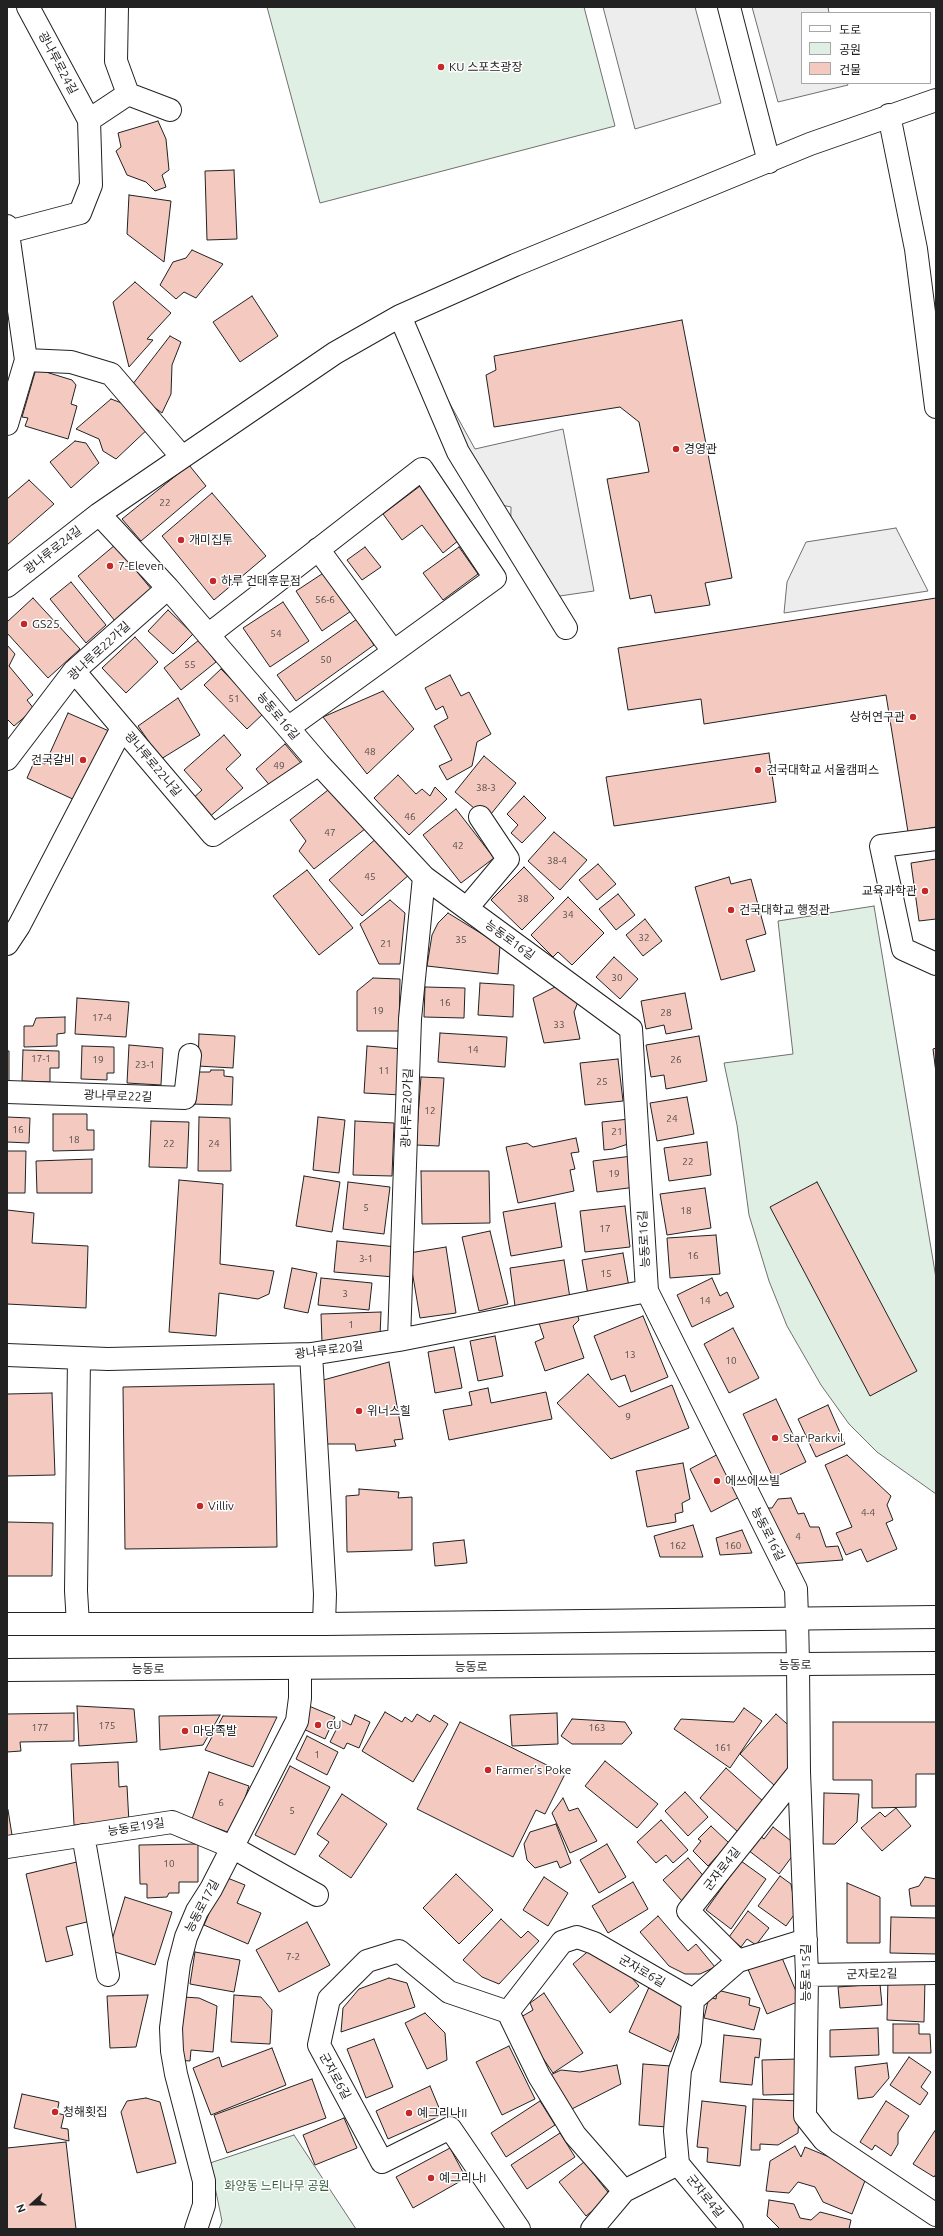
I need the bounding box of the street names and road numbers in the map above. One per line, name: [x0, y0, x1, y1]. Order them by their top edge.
street label: 광나루로24길: [36, 29, 80, 97]
street label: 광나루로24길: [21, 523, 85, 577]
street label: 광나루로22가길: [65, 619, 133, 683]
street label: 능동로16길: [254, 689, 302, 743]
street label: 광나루로22나길: [122, 729, 184, 799]
street label: 능동로16길: [482, 917, 538, 963]
street label: 광나루로20가길: [398, 1068, 416, 1148]
street label: 광나루로22길: [83, 1088, 153, 1104]
street label: 능동로16길: [635, 1210, 653, 1268]
street label: 광나루로20길: [294, 1339, 364, 1361]
street label: 능동로16길: [748, 1505, 788, 1563]
street label: 능동로: [778, 1658, 812, 1672]
street label: 능동로: [454, 1660, 488, 1674]
street label: 능동로: [131, 1662, 165, 1676]
street label: 능동로19길: [106, 1815, 166, 1839]
street label: 군자로4길: [701, 1845, 743, 1893]
street label: 능동로17길: [182, 1877, 222, 1935]
street label: 능동로15길: [799, 1944, 813, 2002]
street label: 군자로6길: [616, 1952, 668, 1990]
street label: 군자로2길: [846, 1966, 898, 1982]
street label: 군자로6길: [316, 2050, 354, 2102]
street label: 군자로4길: [683, 2172, 727, 2220]

